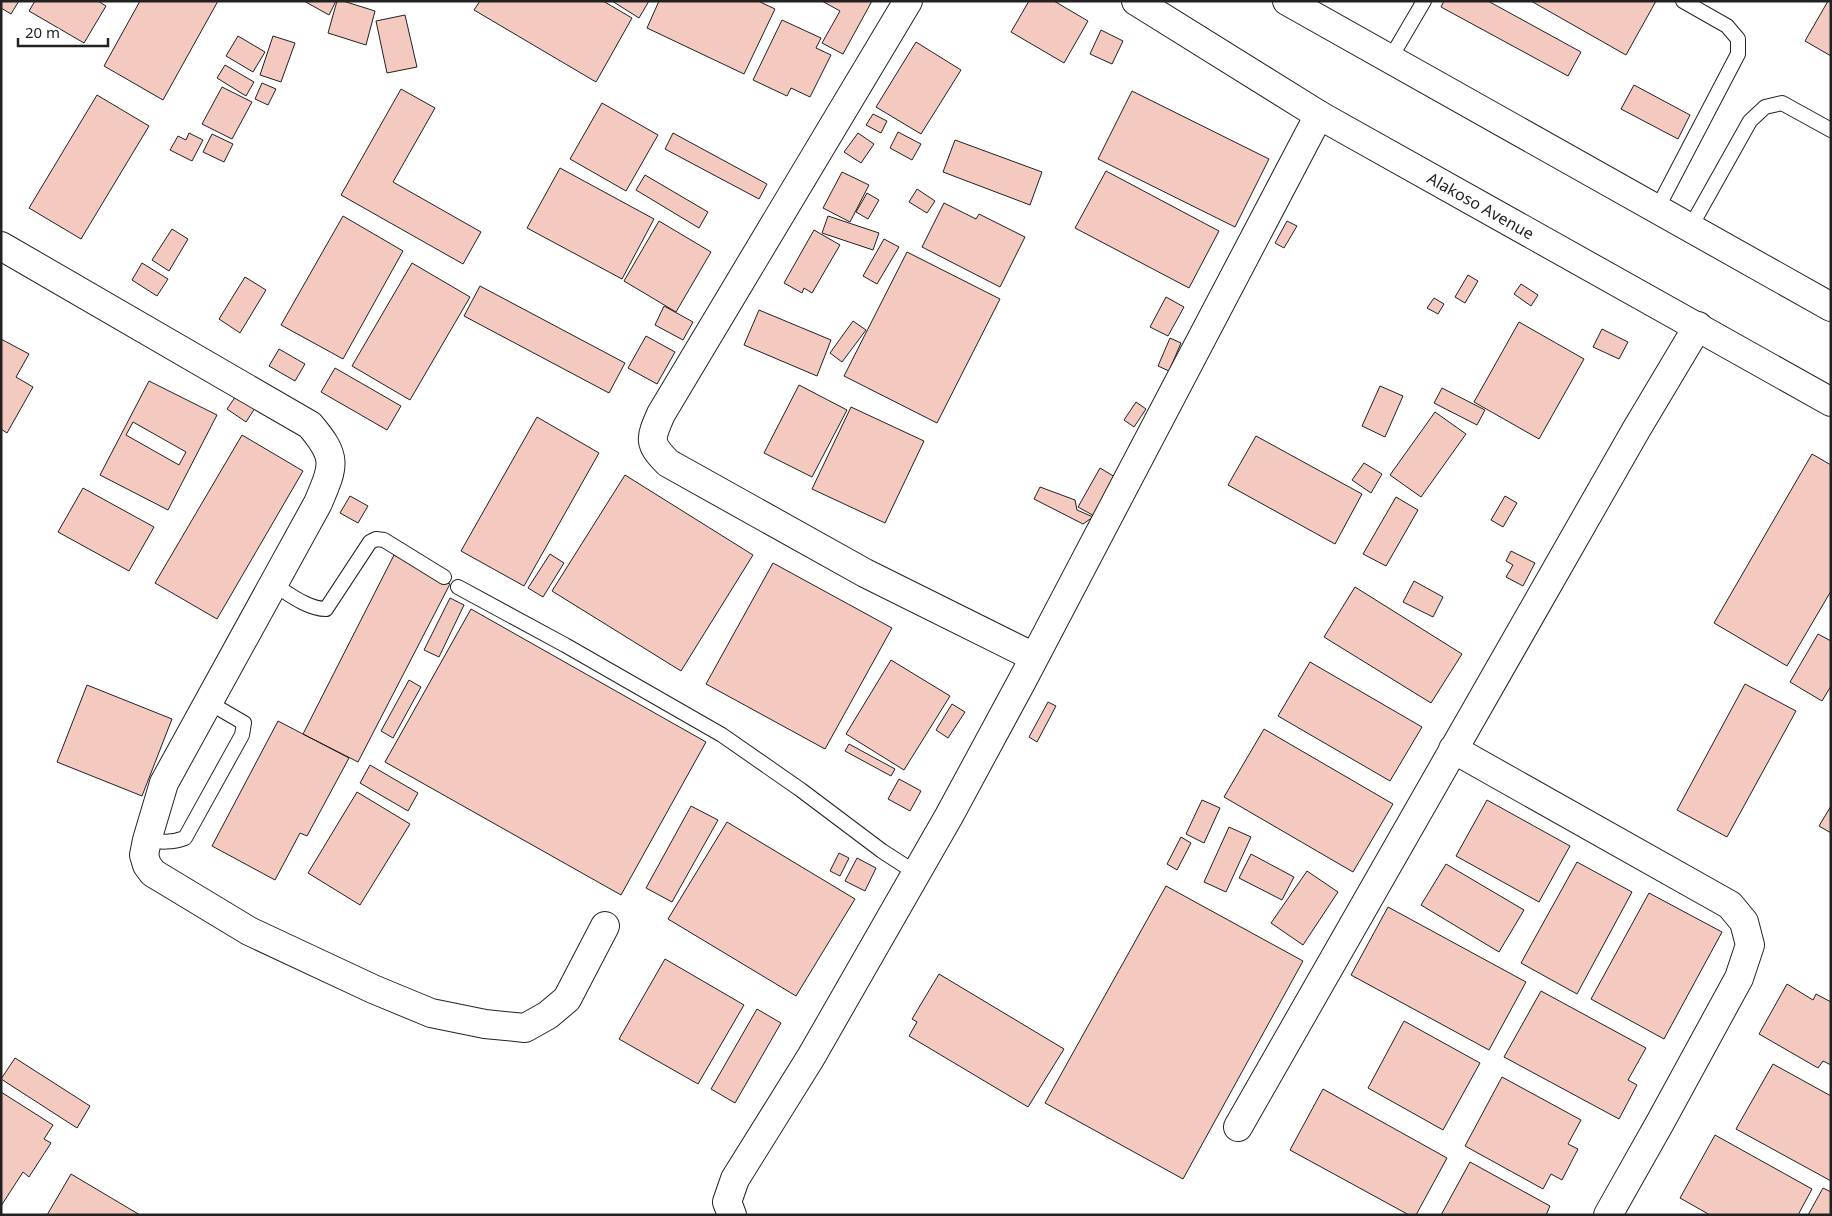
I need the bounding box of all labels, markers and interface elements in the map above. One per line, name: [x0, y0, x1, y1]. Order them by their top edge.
scale bar: [18, 15, 108, 47]
text: 20 m: [25, 22, 60, 42]
street label: Alakoso Avenue: [1423, 167, 1538, 244]

